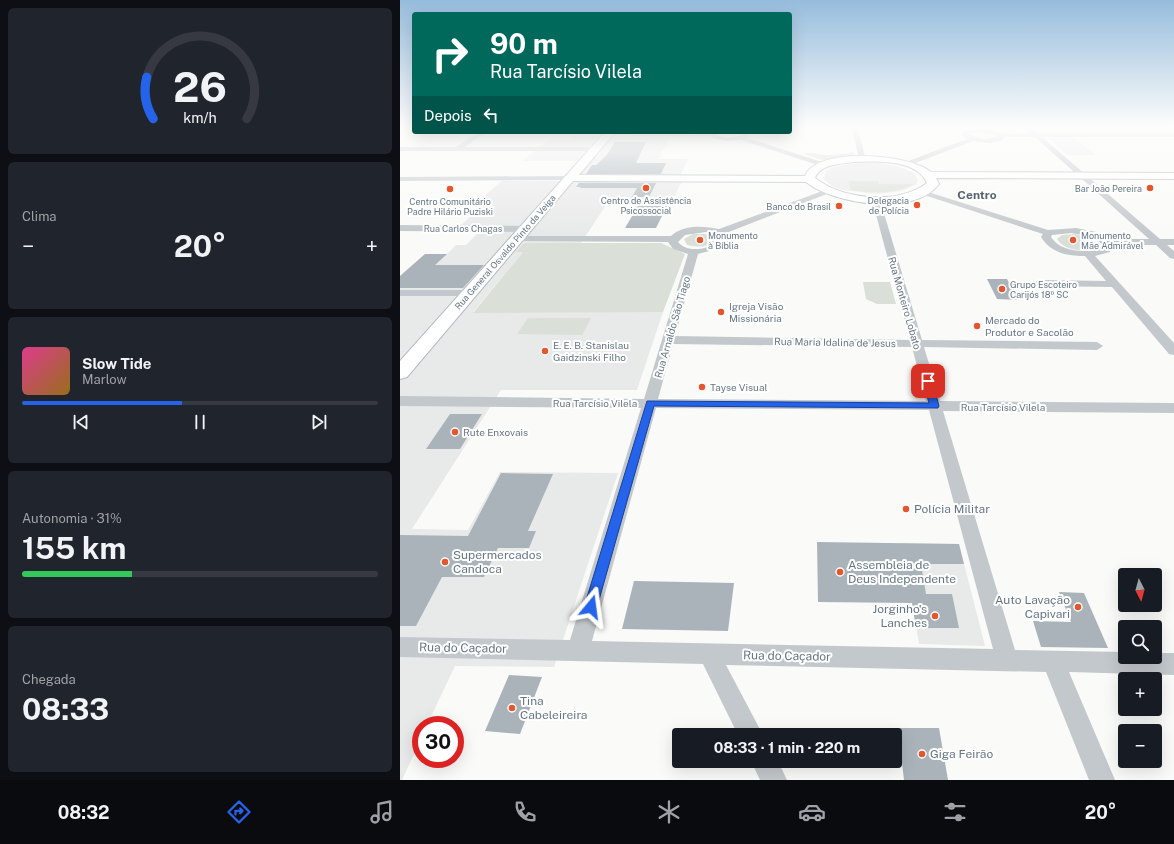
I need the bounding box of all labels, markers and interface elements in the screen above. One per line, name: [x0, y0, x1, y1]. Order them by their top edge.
text: 90 m: [490, 27, 558, 60]
icon: right: [424, 28, 476, 80]
text: Rua Tarcísio Vilela: [490, 61, 642, 82]
text: 26: [173, 62, 227, 111]
icon: left: [480, 104, 502, 126]
text: Depois: [424, 107, 472, 124]
text: km/h: [183, 109, 217, 126]
marker: Centro de Assistência Psicossocial: [641, 183, 651, 193]
place label: Bar João Pereira: [1075, 183, 1142, 194]
marker: Bar João Pereira: [1145, 183, 1155, 193]
marker: Centro Comunitário Padre Hilário Puziski: [445, 184, 455, 194]
district label: Centro: [957, 188, 997, 202]
street label: Rua General Osvaldo Pinto da Veiga: [452, 192, 558, 312]
place label: Centro de Assistência Psicossocial: [601, 195, 691, 216]
place label: Delegacia de Polícia: [868, 195, 909, 216]
place label: Centro Comunitário Padre Hilário Puziski: [407, 196, 493, 217]
marker: Delegacia de Polícia: [912, 200, 922, 210]
place label: Banco do Brasil: [766, 201, 831, 212]
marker: Banco do Brasil: [834, 201, 844, 211]
text: Clima: [22, 209, 57, 224]
street label: Rua Carlos Chagas: [424, 223, 503, 234]
text: 20°: [174, 228, 226, 264]
place label: Monumento à Bíblia: [708, 230, 758, 251]
place label: Monumento Mãe Admirável: [1081, 230, 1144, 251]
text: −: [22, 233, 34, 259]
text: +: [366, 233, 378, 259]
marker: Monumento à Bíblia: [695, 235, 705, 245]
marker: Monumento Mãe Admirável: [1068, 235, 1078, 245]
street label: Rua Monteiro Lobato: [886, 255, 924, 351]
street label: Rua Arnaldo São Tiago: [652, 274, 692, 379]
place label: Grupo Escoteiro Carijós 18º SC: [1010, 279, 1077, 300]
marker: Grupo Escoteiro Carijós 18º SC: [997, 284, 1007, 294]
place label: Igreja Visão Missionária: [729, 300, 784, 324]
marker: Igreja Visão Missionária: [716, 307, 726, 317]
place label: Mercado do Produtor e Sacolão: [985, 314, 1074, 338]
marker: Mercado do Produtor e Sacolão: [972, 321, 982, 331]
street label: Rua Maria Idalina de Jesus: [774, 335, 896, 349]
place label: E. E. B. Stanislau Gaidzinski Filho: [553, 339, 629, 363]
marker: E. E. B. Stanislau Gaidzinski Filho: [540, 346, 550, 356]
text: Slow Tide: [82, 355, 151, 372]
pin: [911, 364, 945, 398]
icon: arrive: [917, 370, 939, 392]
text: Marlow: [82, 372, 127, 387]
place label: Tayse Visual: [710, 381, 767, 393]
marker: Tayse Visual: [697, 382, 707, 392]
street label: Rua Tarcísio Vilela: [553, 397, 637, 409]
street label: Rua Tarcísio Vilela: [961, 401, 1045, 413]
icon: previous: [70, 411, 92, 433]
icon: pause: [189, 411, 211, 433]
icon: next: [308, 411, 330, 433]
place label: Rute Enxovais: [463, 426, 528, 438]
marker: Rute Enxovais: [450, 427, 460, 437]
place label: Polícia Militar: [914, 502, 990, 516]
marker: Polícia Militar: [901, 504, 911, 514]
text: Autonomia · 31%: [22, 511, 122, 526]
text: 155 km: [22, 530, 126, 566]
place label: Supermercados Candoca: [453, 548, 542, 576]
marker: Supermercados Candoca: [440, 557, 450, 567]
place label: Assembleia de Deus Independente: [848, 558, 956, 586]
marker: Assembleia de Deus Independente: [835, 567, 845, 577]
north arrow: [1118, 568, 1162, 612]
map controls: [1118, 568, 1162, 768]
position arrow: [570, 586, 612, 628]
place label: Auto Lavação Capivari: [995, 593, 1070, 621]
place label: Jorginho's Lanches: [873, 602, 927, 630]
marker: Auto Lavação Capivari: [1073, 602, 1083, 612]
marker: Jorginho's Lanches: [930, 611, 940, 621]
button: search: [1118, 620, 1162, 664]
street label: Rua do Caçador: [419, 640, 507, 656]
street label: Rua do Caçador: [743, 648, 831, 664]
text: Chegada: [22, 672, 76, 687]
button: +: [1118, 672, 1162, 716]
text: 08:33: [22, 691, 109, 727]
place label: Tina Cabeleireira: [520, 694, 588, 722]
marker: Tina Cabeleireira: [507, 703, 517, 713]
speed limit sign: 30: [412, 716, 464, 768]
button: −: [1118, 724, 1162, 768]
text: 08:33 · 1 min · 220 m: [714, 739, 860, 756]
place label: Giga Feirão: [930, 747, 993, 761]
marker: Giga Feirão: [917, 749, 927, 759]
icon: directions: [225, 798, 253, 826]
icon: music: [368, 798, 396, 826]
icon: phone: [511, 798, 539, 826]
icon: climate: [655, 798, 683, 826]
icon: car: [798, 798, 826, 826]
icon: filters: [941, 798, 969, 826]
text: 08:32: [58, 802, 110, 823]
text: 20°: [1085, 802, 1116, 823]

